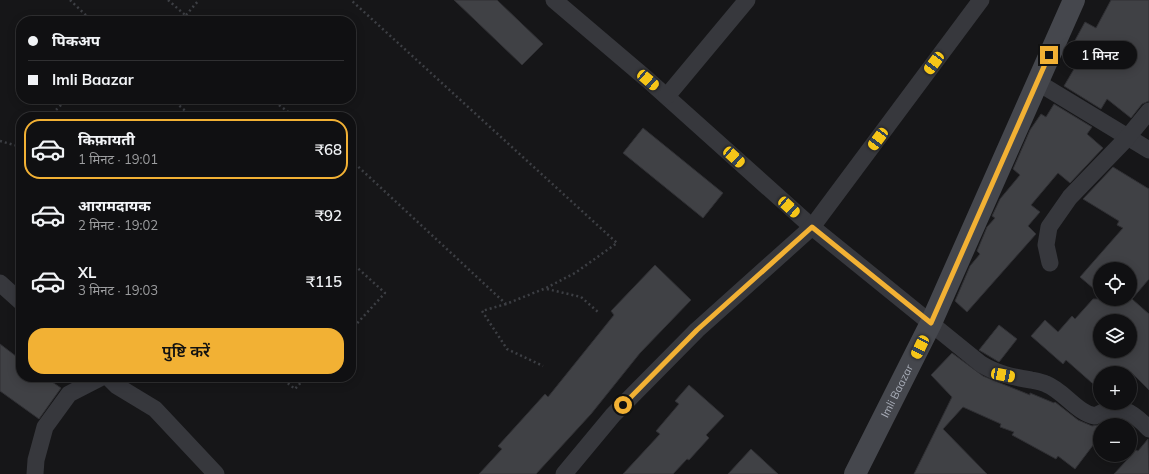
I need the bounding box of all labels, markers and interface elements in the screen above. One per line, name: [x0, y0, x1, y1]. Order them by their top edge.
text: पिकअप: [52, 31, 100, 50]
callout: 1 मिनट: [1063, 41, 1137, 69]
route end: [1040, 46, 1058, 64]
text: 1 मिनट: [1081, 47, 1119, 63]
car: [922, 50, 946, 76]
car: [635, 68, 661, 92]
text: Imli Baazar: [52, 70, 134, 89]
car: [866, 126, 890, 152]
text: किफ़ायती: [78, 130, 135, 149]
icon: car: [30, 131, 66, 167]
text: ₹68: [315, 140, 342, 159]
car: [721, 145, 747, 169]
text: 1 मिनट · 19:01: [78, 151, 158, 167]
car: [776, 195, 802, 219]
text: आरामदायक: [78, 196, 151, 215]
icon: car: [30, 197, 66, 233]
text: ₹92: [315, 206, 342, 225]
text: 2 मिनट · 19:02: [78, 217, 158, 233]
map controls: [1093, 262, 1137, 462]
button: locate: [1093, 262, 1137, 306]
icon: car: [30, 263, 66, 299]
text: XL: [78, 263, 96, 282]
text: ₹115: [306, 272, 342, 291]
text: 3 मिनट · 19:03: [78, 282, 158, 298]
button: layers: [1093, 314, 1137, 358]
button: पुष्टि करें: [28, 328, 344, 374]
car: [909, 334, 931, 360]
street label: Imli Baazar: [878, 362, 916, 420]
button: +: [1093, 366, 1137, 410]
car: [990, 367, 1016, 383]
route start: [614, 396, 632, 414]
button: −: [1093, 418, 1137, 462]

